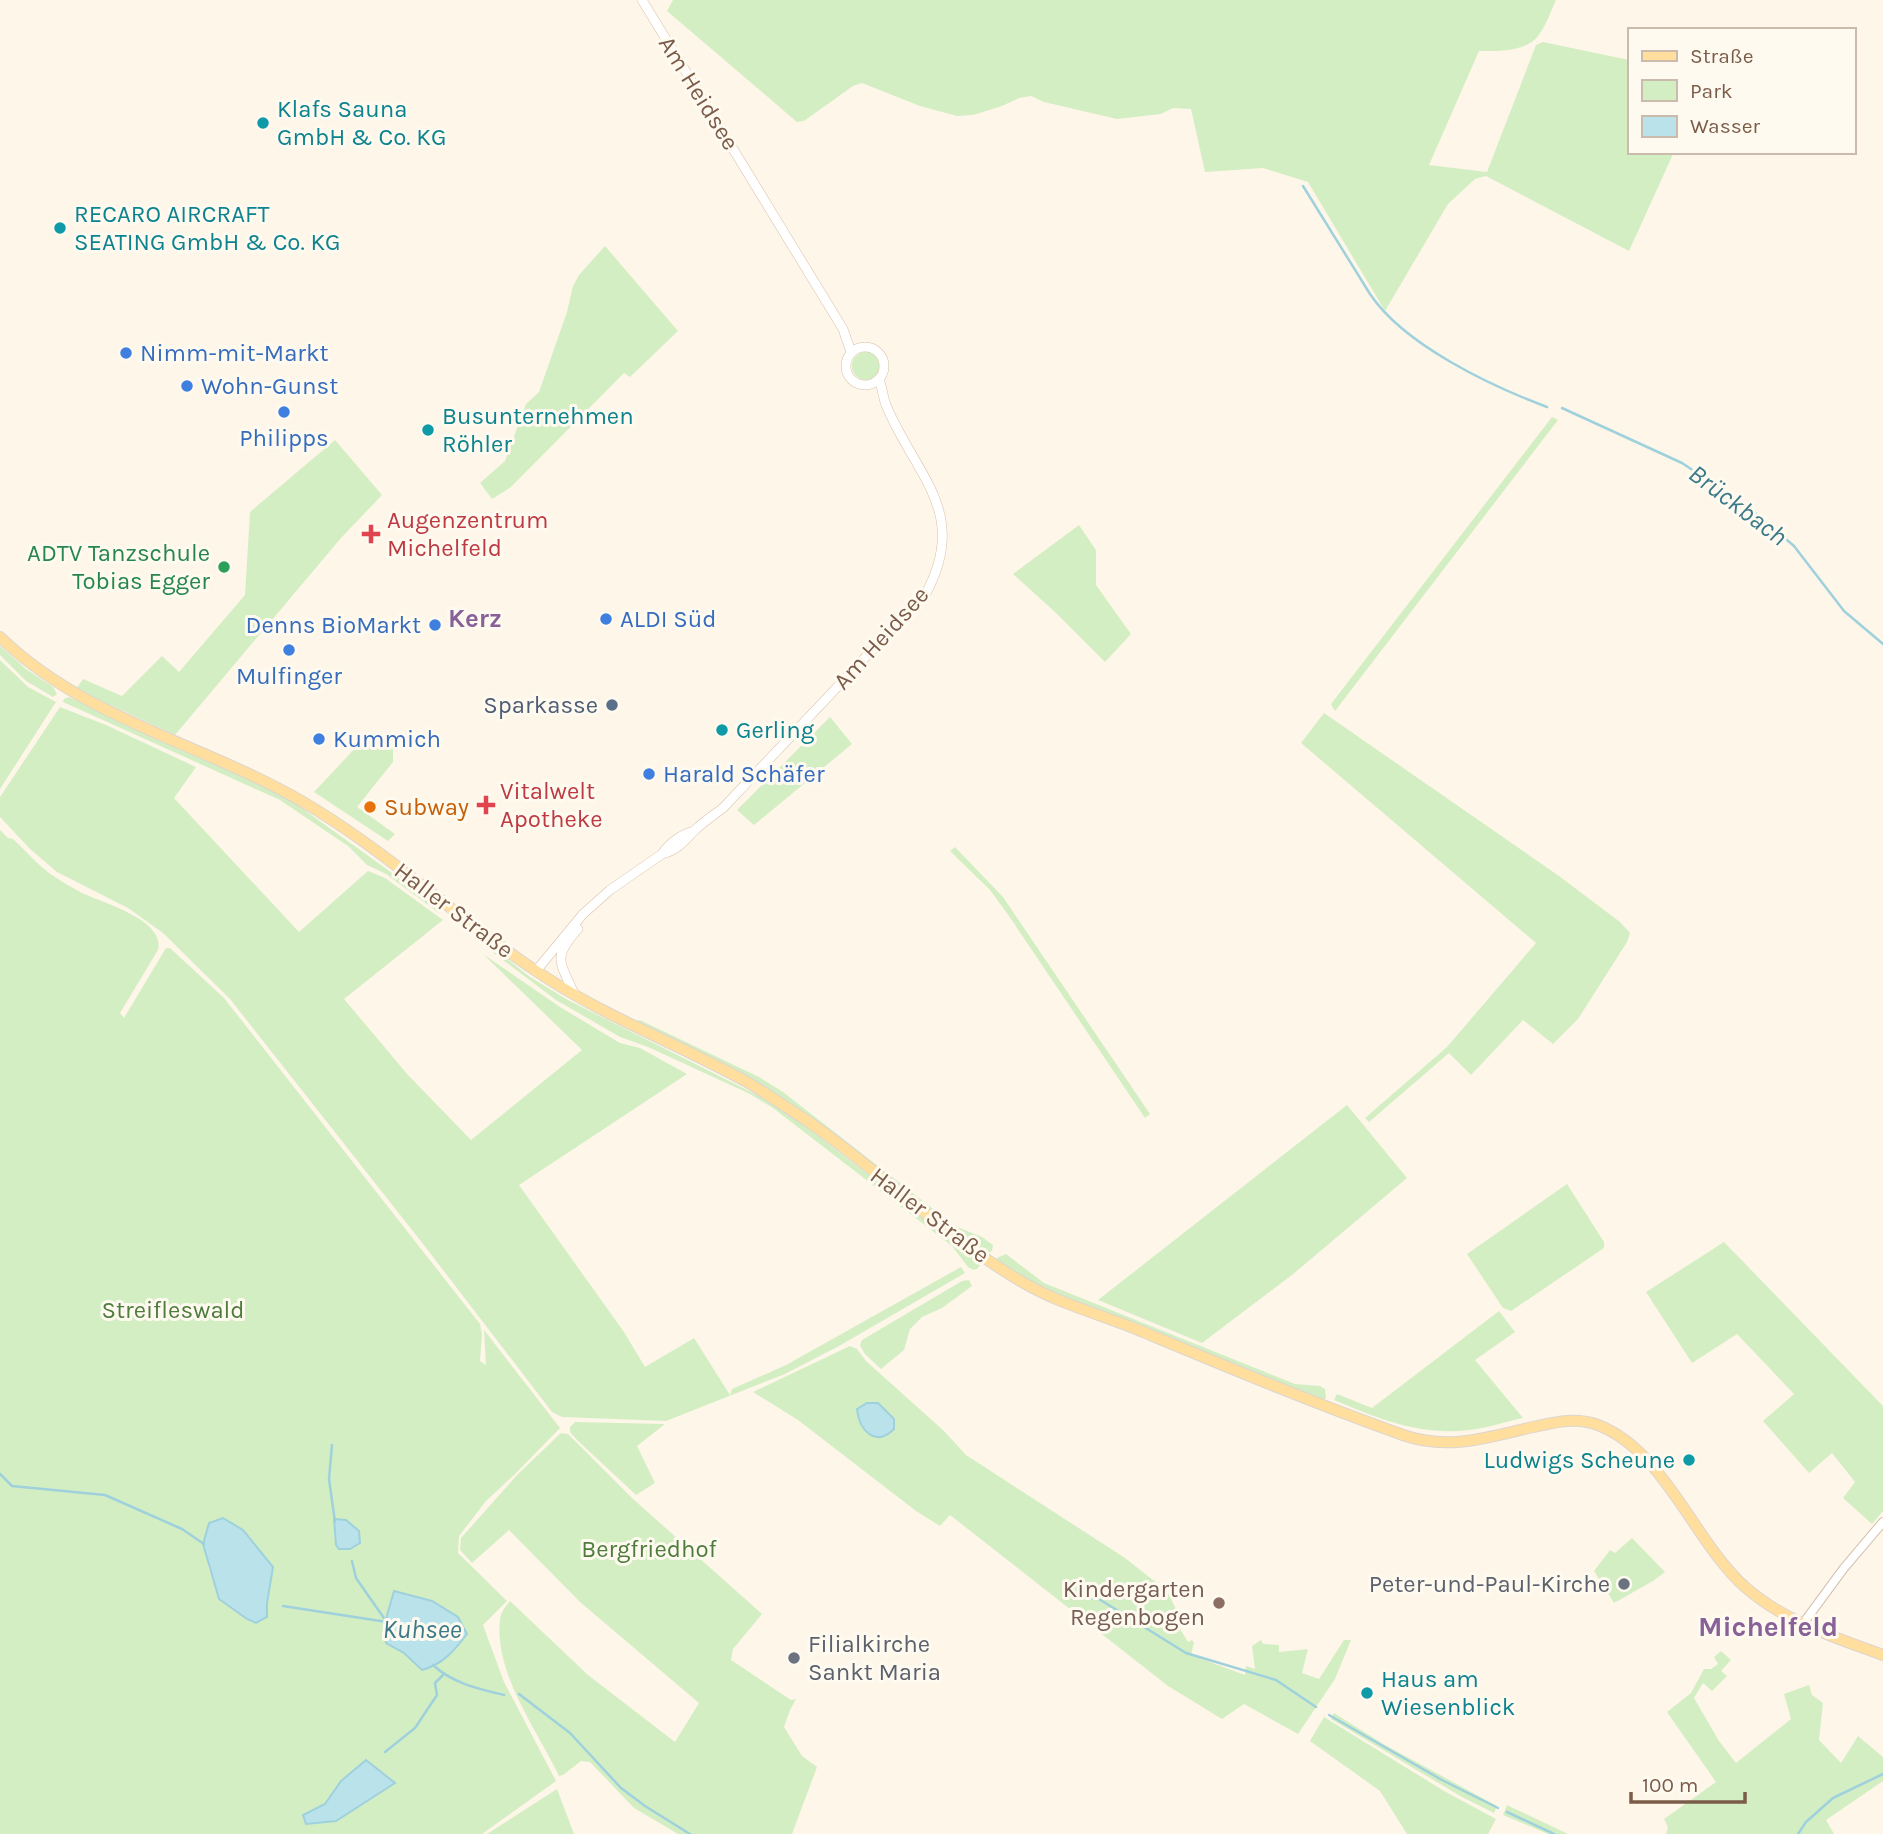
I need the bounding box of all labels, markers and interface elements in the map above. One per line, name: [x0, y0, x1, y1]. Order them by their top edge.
legend: [1628, 28, 1855, 154]
street label: Am Heidsee: [653, 31, 745, 155]
text: Straße: [1690, 44, 1753, 68]
text: Park: [1690, 79, 1733, 103]
place label: Klafs Sauna GmbH & Co. KG: [277, 95, 446, 151]
text: Wasser: [1690, 114, 1761, 138]
marker: Klafs Sauna GmbH & Co. KG: [255, 115, 271, 131]
place label: RECARO AIRCRAFT SEATING GmbH & Co. KG: [74, 200, 340, 256]
marker: RECARO AIRCRAFT SEATING GmbH & Co. KG: [52, 220, 68, 236]
place label: Nimm-mit-Markt: [140, 339, 329, 367]
marker: Nimm-mit-Markt: [118, 345, 134, 361]
place label: Wohn-Gunst: [201, 372, 338, 400]
marker: Wohn-Gunst: [179, 378, 195, 394]
place label: Busunternehmen Röhler: [442, 402, 634, 458]
marker: Philipps: [276, 404, 292, 420]
marker: Busunternehmen Röhler: [420, 422, 436, 438]
place label: Philipps: [239, 424, 329, 452]
water label: Brückbach: [1682, 458, 1794, 552]
place label: Augenzentrum Michelfeld: [387, 506, 549, 562]
marker: Augenzentrum Michelfeld: [361, 524, 381, 544]
place label: ADTV Tanzschule Tobias Egger: [27, 539, 210, 595]
marker: ADTV Tanzschule Tobias Egger: [216, 559, 232, 575]
street label: Am Heidsee: [827, 581, 935, 695]
district label: Kerz: [448, 603, 502, 634]
place label: ALDI Süd: [620, 605, 717, 633]
place label: Denns BioMarkt: [246, 611, 421, 639]
marker: ALDI Süd: [598, 611, 614, 627]
marker: Denns BioMarkt: [427, 617, 443, 633]
marker: Mulfinger: [281, 642, 297, 658]
place label: Mulfinger: [236, 662, 342, 690]
place label: Sparkasse: [483, 691, 598, 719]
marker: Sparkasse: [604, 697, 620, 713]
place label: Gerling: [736, 716, 815, 744]
marker: Gerling: [714, 722, 730, 738]
place label: Kummich: [333, 725, 441, 753]
marker: Kummich: [311, 731, 327, 747]
place label: Harald Schäfer: [663, 760, 825, 788]
marker: Harald Schäfer: [641, 766, 657, 782]
place label: Vitalwelt Apotheke: [500, 777, 603, 833]
place label: Subway: [384, 793, 469, 821]
marker: Vitalwelt Apotheke: [478, 797, 494, 813]
marker: Subway: [362, 799, 378, 815]
street label: Haller Straße: [389, 856, 519, 964]
street label: Haller Straße: [865, 1161, 995, 1269]
park label: Streifleswald: [101, 1296, 245, 1324]
place label: Ludwigs Scheune: [1484, 1446, 1675, 1474]
marker: Ludwigs Scheune: [1681, 1452, 1697, 1468]
park label: Bergfriedhof: [581, 1535, 718, 1563]
place label: Peter-und-Paul-Kirche: [1369, 1570, 1610, 1598]
place label: Kindergarten Regenbogen: [1063, 1575, 1205, 1631]
marker: Peter-und-Paul-Kirche: [1616, 1576, 1632, 1592]
marker: Kindergarten Regenbogen: [1211, 1595, 1227, 1611]
district label: Michelfeld: [1698, 1610, 1838, 1643]
water label: Kuhsee: [383, 1614, 461, 1645]
place label: Filialkirche Sankt Maria: [808, 1630, 941, 1686]
marker: Filialkirche Sankt Maria: [786, 1650, 802, 1666]
place label: Haus am Wiesenblick: [1381, 1665, 1515, 1721]
marker: Haus am Wiesenblick: [1359, 1685, 1375, 1701]
scale bar: [1631, 1760, 1745, 1804]
text: 100 m: [1642, 1773, 1699, 1797]

